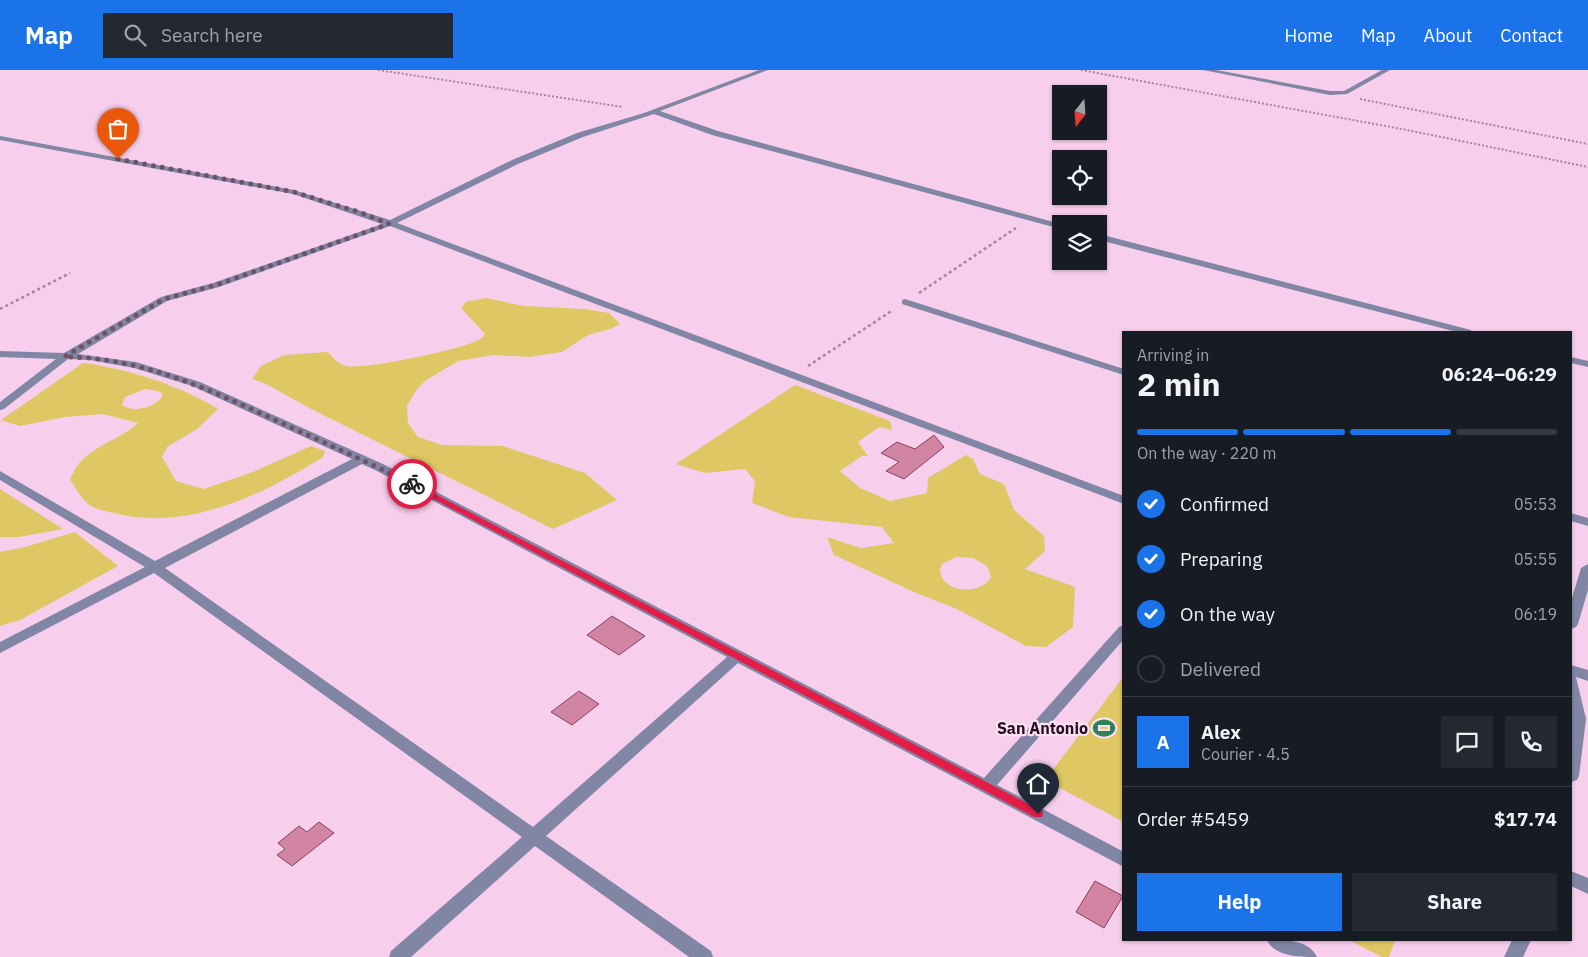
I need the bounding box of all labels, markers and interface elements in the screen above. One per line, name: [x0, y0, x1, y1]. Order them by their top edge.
search box: [103, 13, 453, 58]
text: Map: [25, 19, 73, 51]
icon: search: [121, 21, 149, 49]
text: Search here: [161, 23, 263, 47]
text: Home: [1285, 24, 1333, 47]
text: Map: [1361, 24, 1396, 47]
text: About: [1424, 24, 1472, 47]
text: Contact: [1500, 24, 1563, 47]
north arrow: [1052, 85, 1108, 140]
map controls: [1052, 85, 1107, 270]
pin: [97, 108, 139, 159]
icon: bag: [104, 115, 132, 143]
button: locate: [1052, 150, 1107, 205]
button: layers: [1052, 215, 1107, 270]
text: Arriving in: [1137, 345, 1209, 365]
text: 06:24–06:29: [1442, 362, 1557, 386]
text: 2 min: [1137, 363, 1221, 405]
text: On the way · 220 m: [1137, 443, 1276, 463]
courier: [387, 459, 437, 509]
icon: bike: [398, 470, 426, 498]
icon: check: [1137, 490, 1165, 518]
text: Confirmed: [1180, 492, 1269, 516]
text: 05:53: [1514, 494, 1557, 514]
icon: check: [1137, 545, 1165, 573]
text: Preparing: [1180, 547, 1262, 571]
text: 05:55: [1514, 549, 1557, 569]
icon: check: [1137, 600, 1165, 628]
text: On the way: [1180, 602, 1275, 626]
text: 06:19: [1514, 604, 1557, 624]
text: Delivered: [1180, 657, 1261, 681]
sports icon: San Antonio: [1091, 715, 1117, 741]
button: chat: [1441, 716, 1493, 768]
button: phone: [1505, 716, 1557, 768]
place label: San Antonio: [997, 718, 1088, 738]
text: Alex: [1201, 720, 1241, 744]
text: A: [1156, 730, 1170, 754]
text: Courier · 4.5: [1201, 744, 1290, 764]
pin: [1017, 763, 1059, 814]
icon: home: [1024, 770, 1052, 798]
text: Order #5459: [1137, 807, 1249, 831]
text: $17.74: [1494, 807, 1557, 831]
button: Help: [1137, 873, 1342, 931]
button: Share: [1352, 873, 1557, 931]

